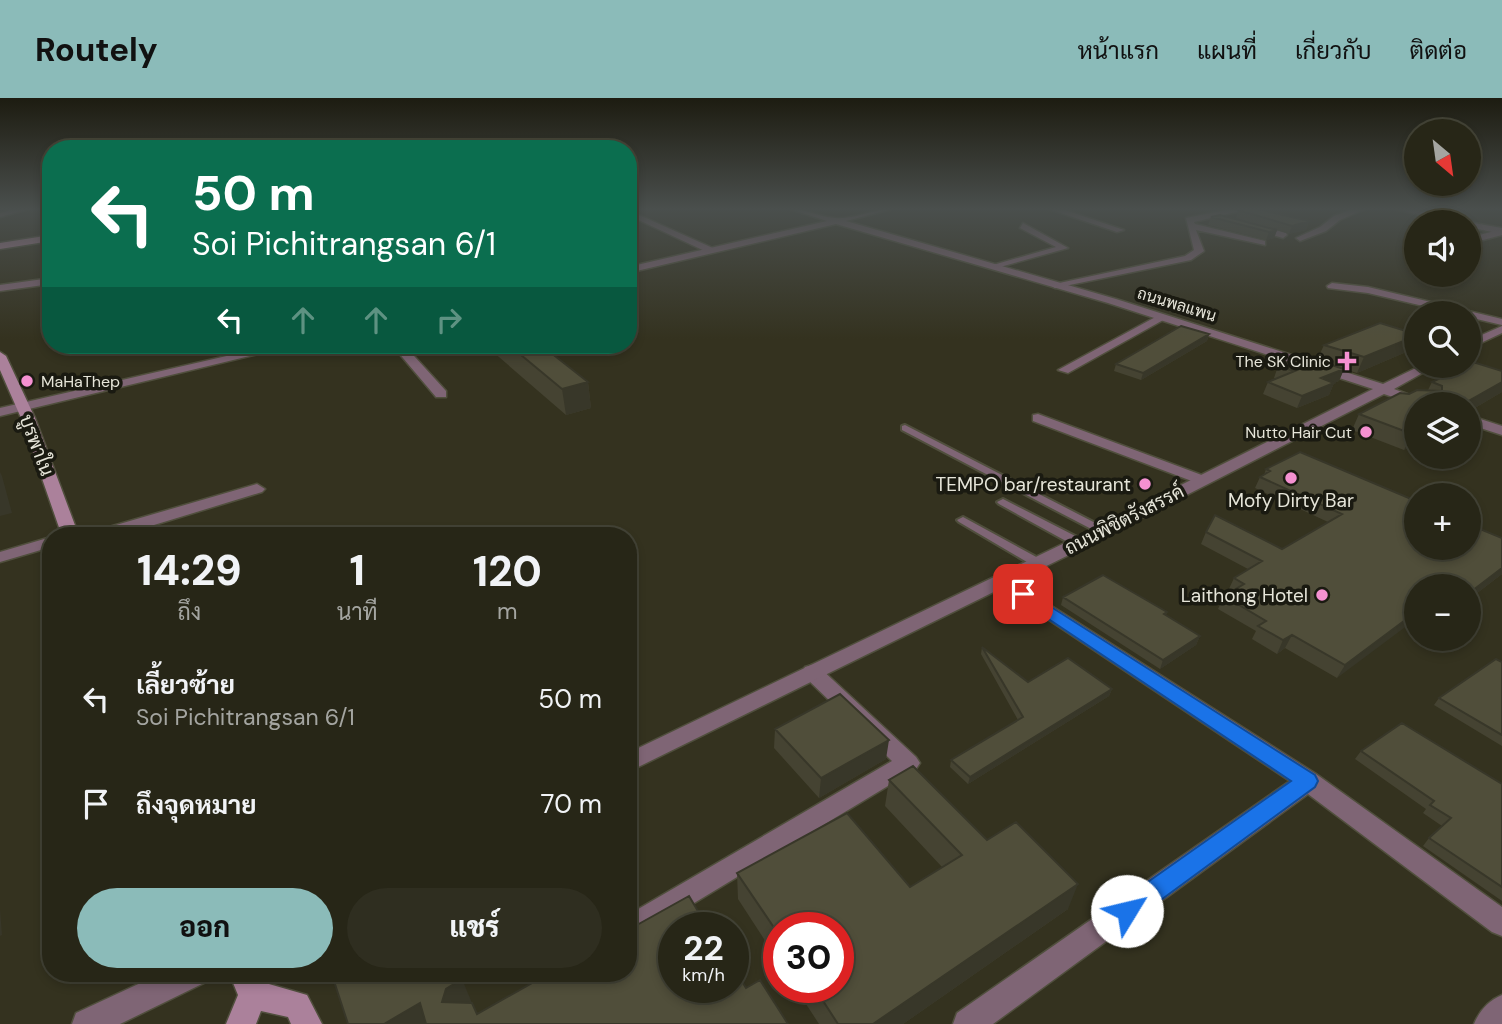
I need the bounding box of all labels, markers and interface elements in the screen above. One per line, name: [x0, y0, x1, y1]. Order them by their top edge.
text: Routely: [35, 28, 158, 71]
text: หน้าแรก: [1078, 35, 1159, 66]
text: แผนที่: [1197, 35, 1257, 66]
text: เกี่ยวกับ: [1295, 35, 1372, 66]
text: ติดต่อ: [1410, 35, 1467, 66]
north arrow: [1404, 119, 1480, 196]
map controls: [1404, 119, 1481, 651]
text: 50 m: [192, 161, 315, 225]
icon: left: [77, 168, 168, 259]
button: sound: [1404, 210, 1481, 287]
text: Soi Pichitrangsan 6/1: [192, 223, 496, 265]
street label: ถนนพลแพน: [1135, 283, 1219, 326]
icon: left: [211, 301, 249, 339]
icon: ahead: [284, 301, 322, 339]
icon: ahead: [357, 301, 395, 339]
icon: right: [430, 301, 468, 339]
button: search: [1404, 301, 1481, 378]
place label: The SK Clinic: [1236, 351, 1331, 372]
marker: The SK Clinic: [1337, 351, 1357, 371]
place label: MaHaThep: [41, 371, 120, 392]
marker: MaHaThep: [19, 373, 35, 389]
button: layers: [1404, 392, 1481, 469]
street label: บูรพาใน: [13, 411, 60, 480]
place label: Nutto Hair Cut: [1245, 422, 1352, 443]
marker: Nutto Hair Cut: [1358, 424, 1374, 440]
marker: Mofy Dirty Bar: [1283, 470, 1299, 486]
place label: TEMPO bar/restaurant: [936, 472, 1131, 497]
marker: TEMPO bar/restaurant: [1137, 476, 1153, 492]
street label: ถนนพิชิตรังสรรค์: [1060, 479, 1188, 560]
button: +: [1404, 483, 1481, 560]
place label: Mofy Dirty Bar: [1228, 488, 1354, 513]
text: 14:29: [137, 543, 242, 598]
text: 1: [349, 543, 365, 598]
text: 120: [473, 544, 542, 599]
pin: [993, 564, 1053, 624]
button: −: [1404, 574, 1481, 651]
icon: arrive: [1004, 575, 1042, 613]
place label: Laithong Hotel: [1181, 583, 1308, 608]
marker: Laithong Hotel: [1314, 587, 1330, 603]
text: m: [497, 596, 518, 626]
text: ถึง: [177, 597, 201, 627]
text: นาที: [337, 597, 378, 627]
text: เลี้ยวซ้าย: [136, 668, 235, 702]
icon: left: [77, 680, 115, 718]
text: 50 m: [538, 682, 602, 716]
text: Soi Pichitrangsan 6/1: [136, 702, 355, 732]
icon: arrive: [77, 785, 115, 823]
text: 70 m: [541, 787, 602, 821]
text: ถึงจุดหมาย: [136, 788, 257, 822]
position arrow: [1090, 874, 1164, 948]
button: ออก: [77, 888, 333, 968]
button: แชร์: [347, 888, 602, 968]
speed limit sign: 30: [763, 912, 854, 1003]
text: 22: [683, 925, 724, 971]
text: km/h: [682, 963, 725, 987]

